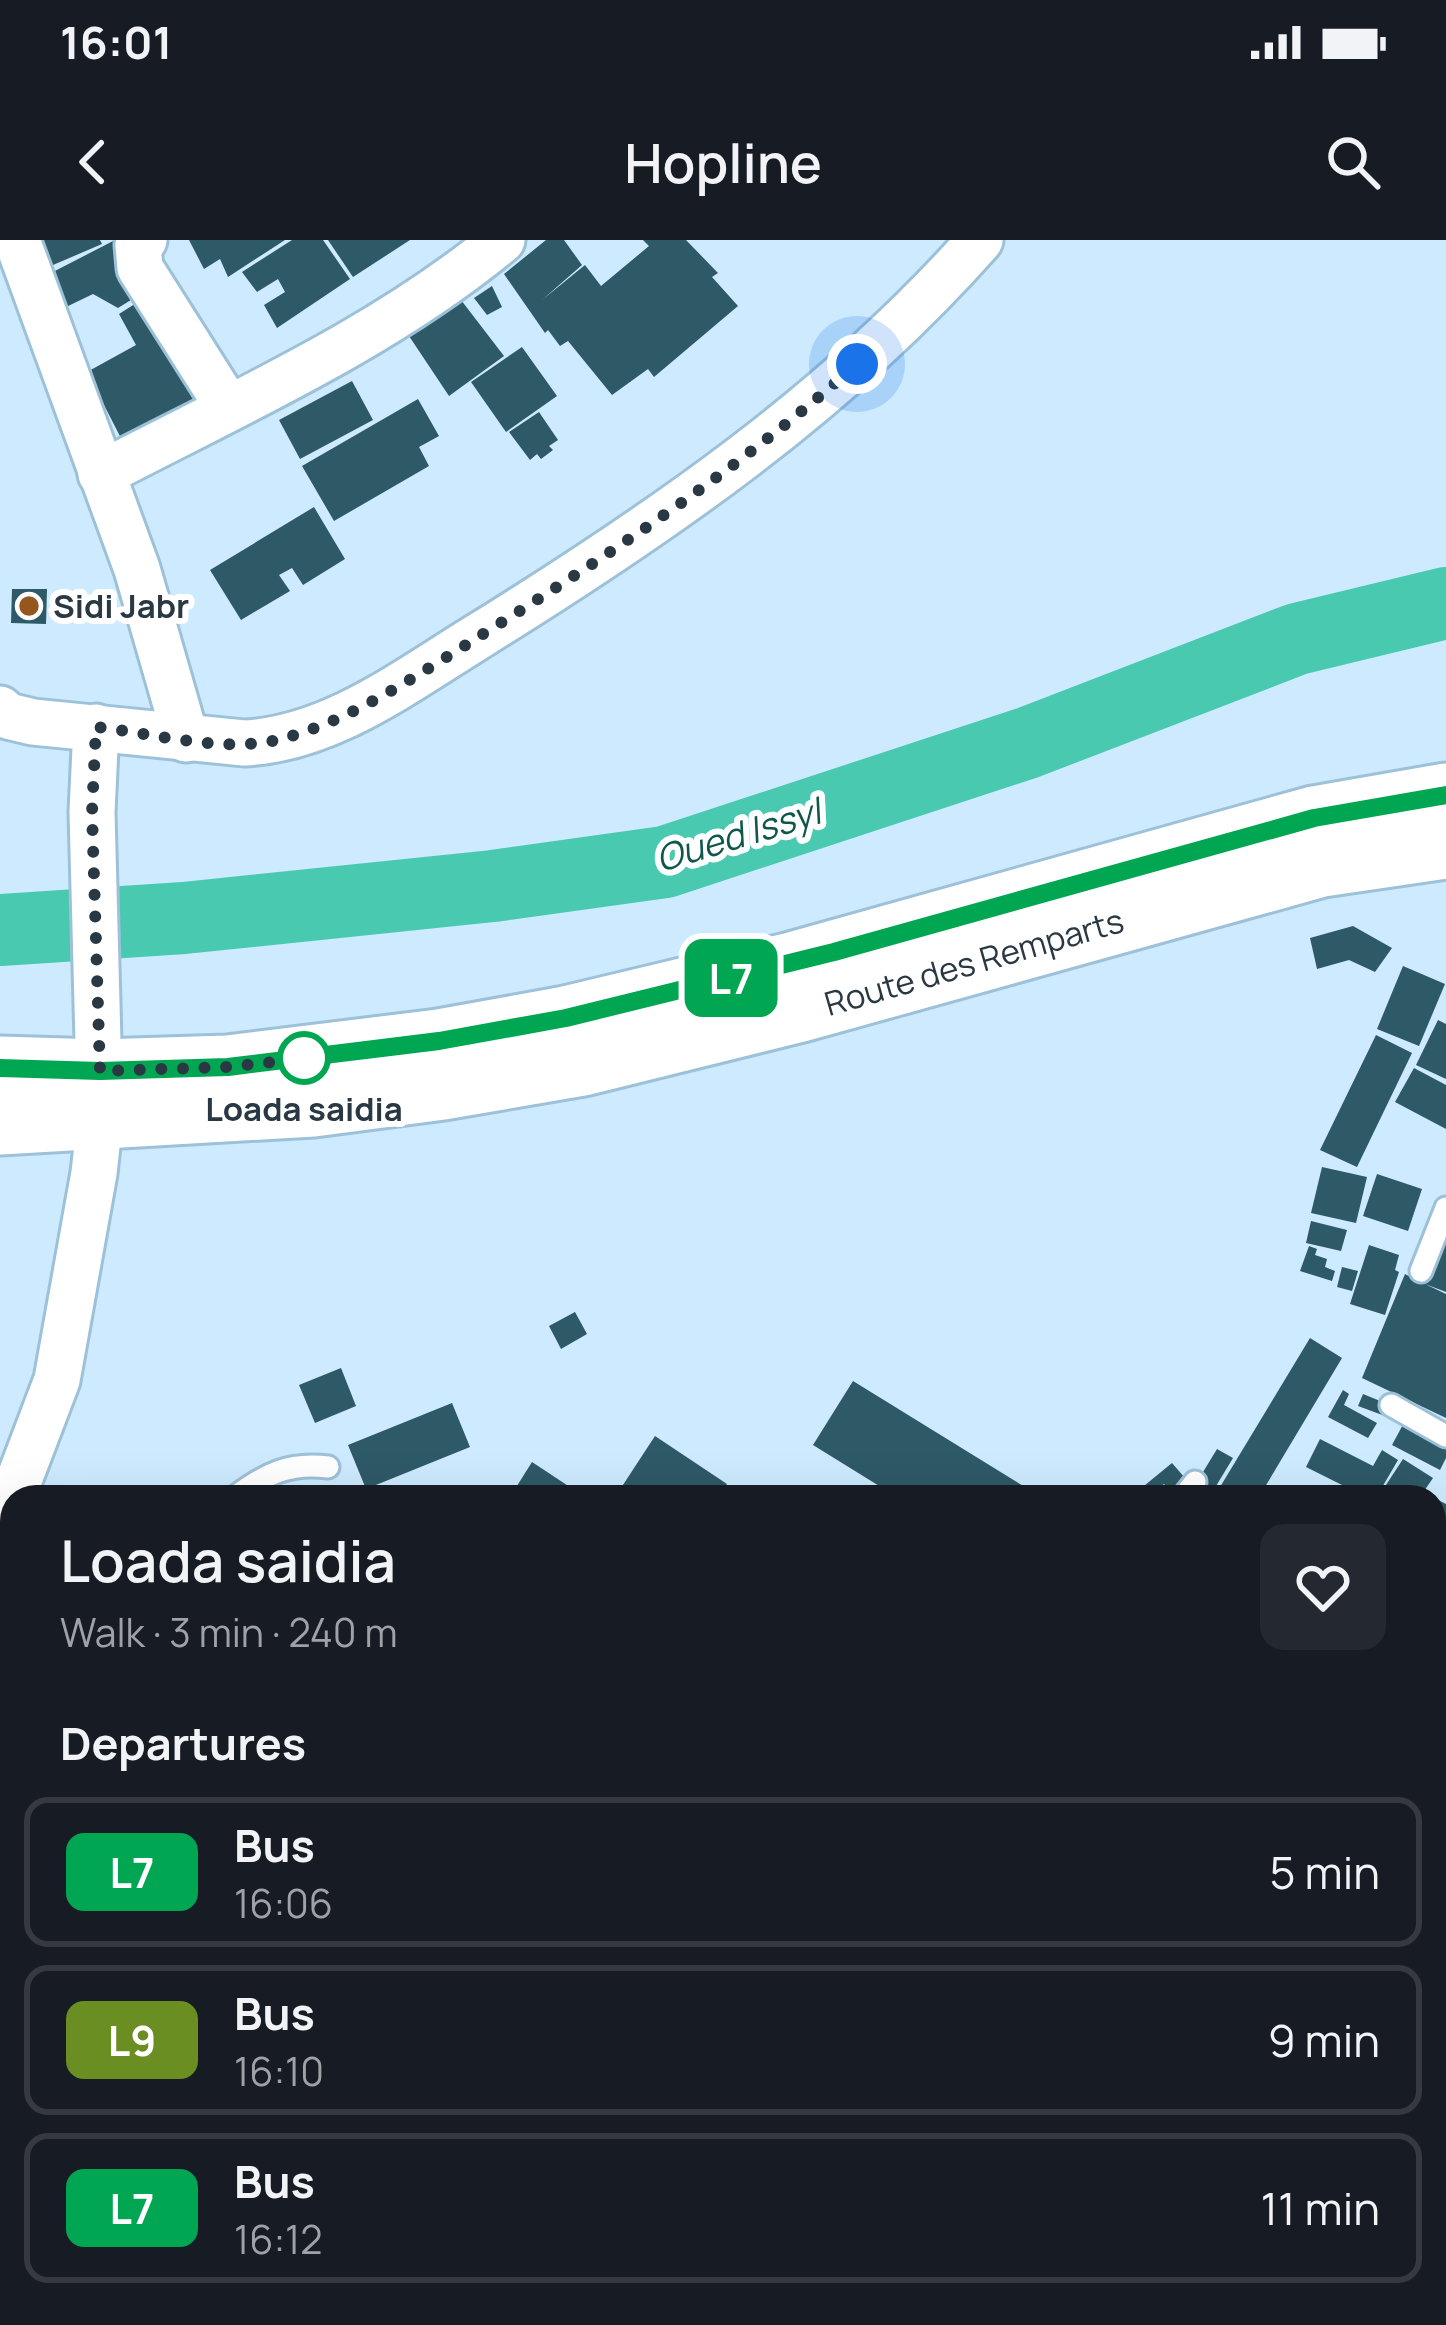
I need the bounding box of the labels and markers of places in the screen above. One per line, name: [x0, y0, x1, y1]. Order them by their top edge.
place label: Sidi Jabr: [53, 583, 189, 628]
marker: Sidi Jabr: [16, 593, 42, 619]
marker: Loada saidia: [279, 1033, 329, 1083]
place label: Loada saidia: [205, 1086, 403, 1131]

